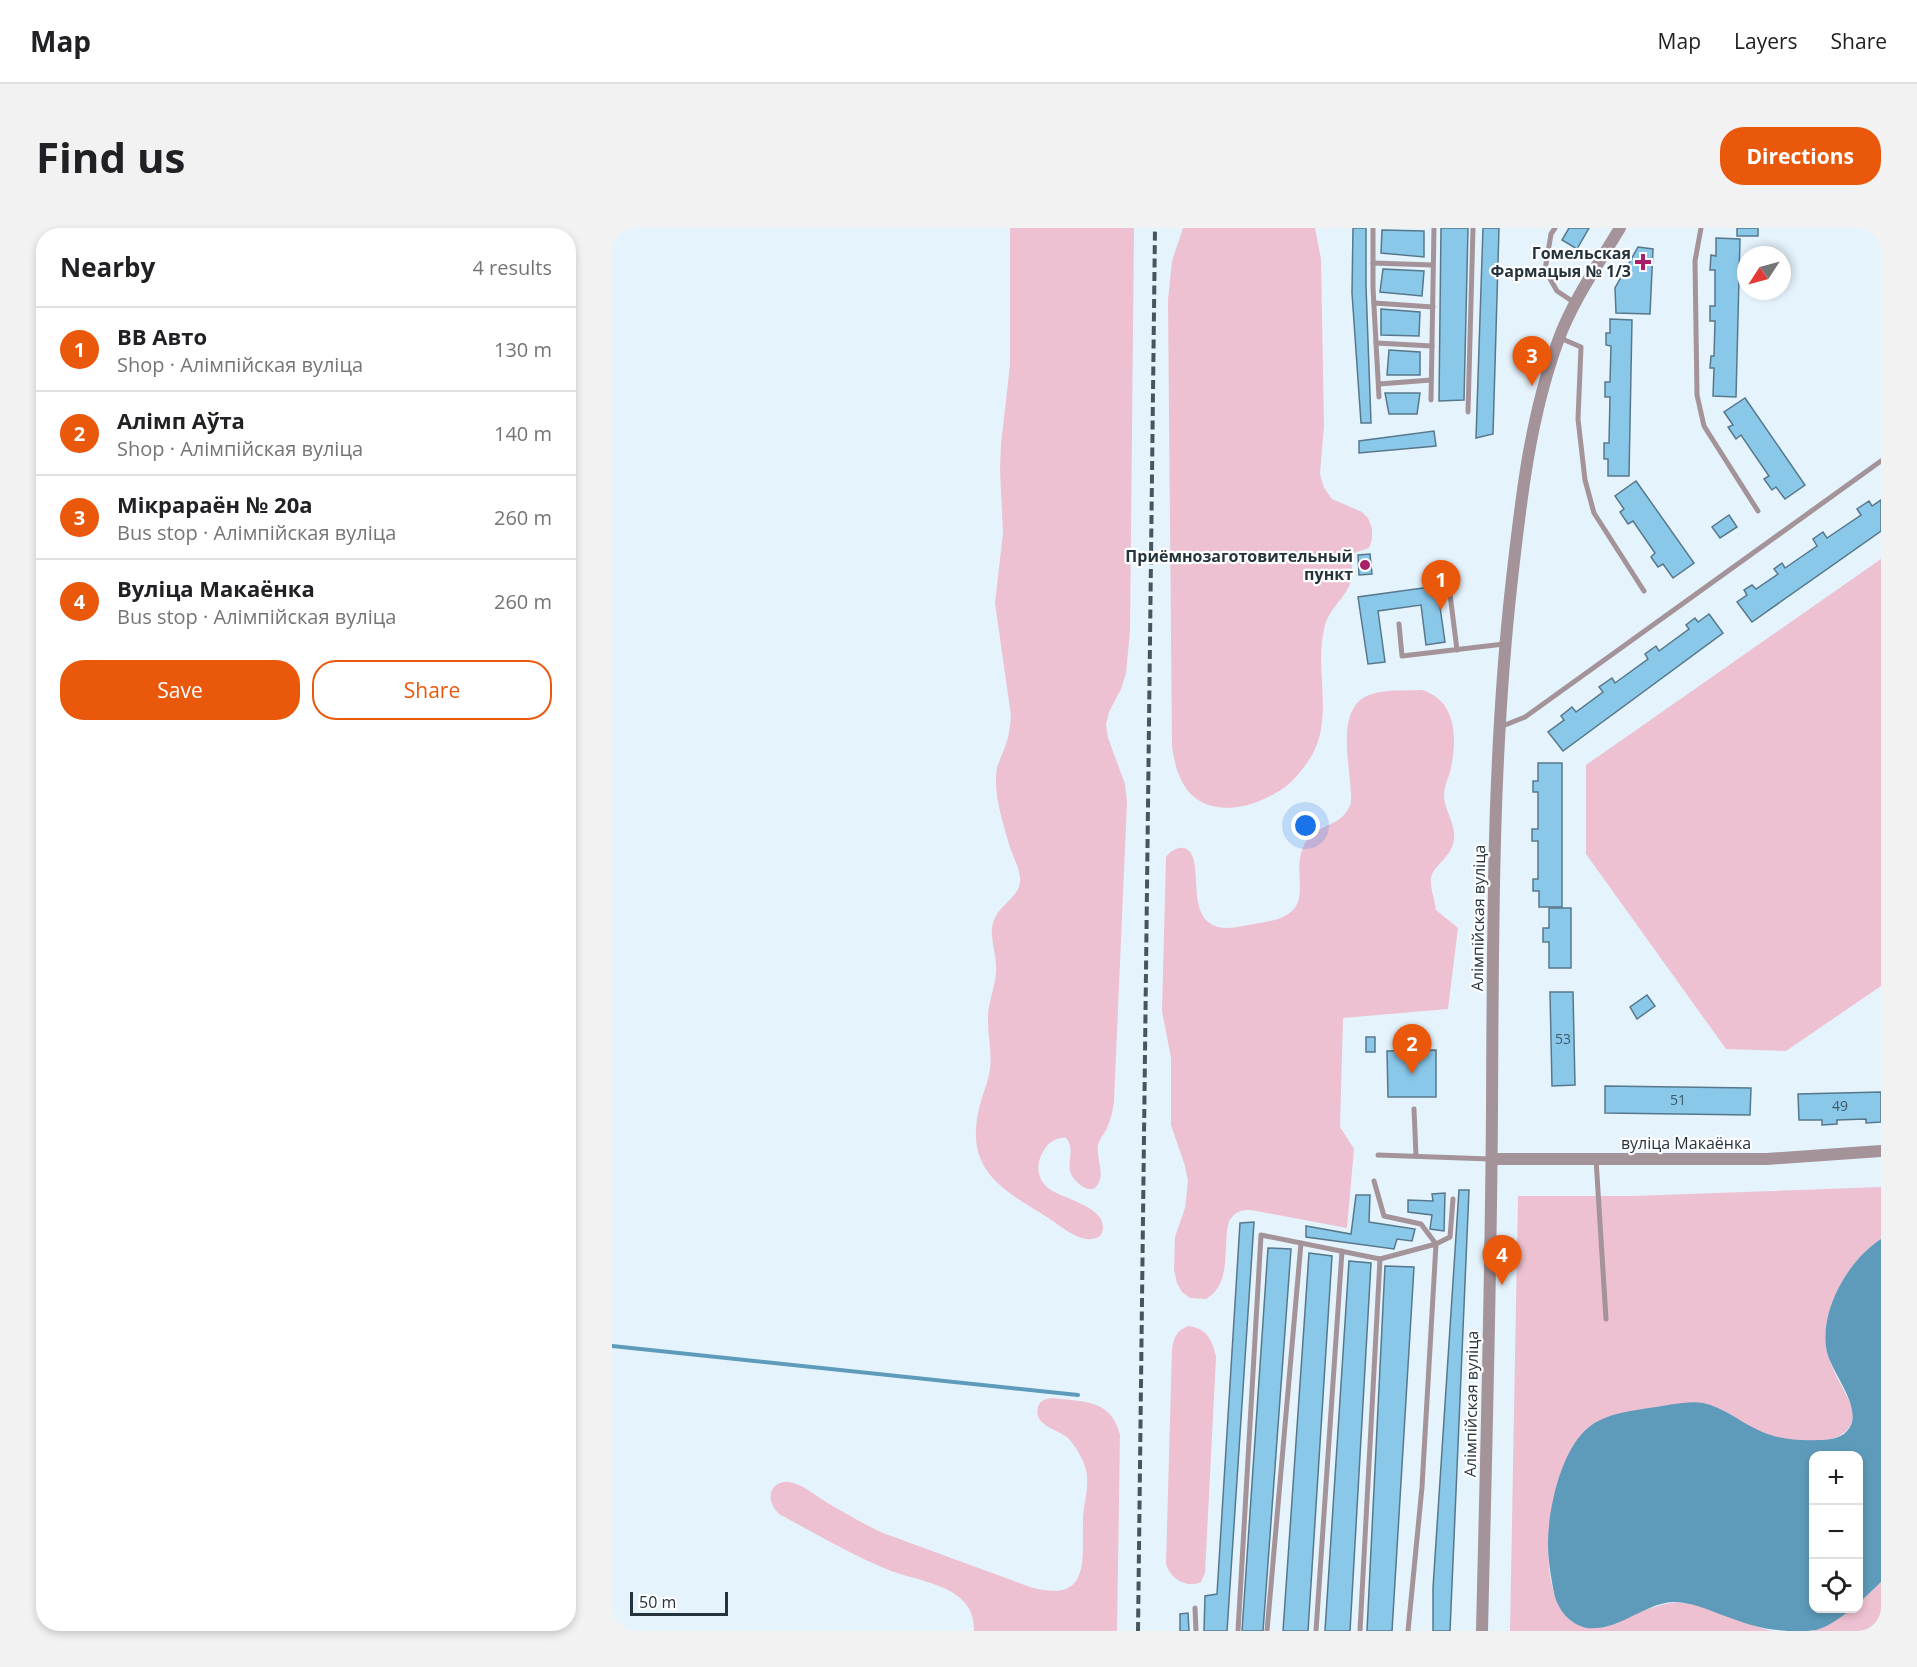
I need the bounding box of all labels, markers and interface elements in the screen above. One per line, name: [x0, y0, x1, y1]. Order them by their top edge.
text: Map: [30, 22, 91, 60]
text: Map: [1658, 27, 1701, 55]
text: Layers: [1734, 27, 1798, 55]
text: Share: [1831, 27, 1887, 55]
button: Directions: [1720, 127, 1881, 185]
text: Find us: [36, 128, 185, 185]
place label: Гомельская Фармацыя № 1/3: [1491, 242, 1631, 282]
north arrow: [1737, 246, 1791, 300]
text: Nearby: [60, 249, 155, 285]
text: 4 results: [472, 254, 552, 281]
marker: Гомельская Фармацыя № 1/3: [1636, 255, 1650, 269]
text: ВВ Авто: [117, 321, 207, 351]
text: 1: [74, 336, 85, 363]
text: 130 m: [494, 336, 552, 363]
pin: 3: [1512, 336, 1552, 386]
text: Shop · Алімпійская вуліца: [117, 351, 363, 378]
text: Алімп Аўта: [117, 405, 245, 435]
text: 2: [74, 420, 85, 447]
text: 140 m: [494, 420, 552, 447]
text: Shop · Алімпійская вуліца: [117, 435, 363, 462]
text: Мікрараён № 20а: [117, 489, 313, 519]
text: 3: [74, 504, 85, 531]
text: 260 m: [494, 504, 552, 531]
text: Bus stop · Алімпійская вуліца: [117, 519, 396, 546]
place label: Приёмнозаготовительный пункт: [1125, 545, 1353, 585]
marker: Приёмнозаготовительный пункт: [1358, 558, 1372, 572]
pin: 1: [1422, 560, 1460, 610]
text: Вуліца Макаёнка: [117, 573, 315, 603]
text: 4: [74, 588, 85, 615]
text: 260 m: [494, 588, 552, 615]
text: Bus stop · Алімпійская вуліца: [117, 603, 396, 630]
button: Save: [60, 660, 300, 720]
button: Share: [312, 660, 552, 720]
your location: [1291, 811, 1320, 840]
street label: Алімпійская вуліца: [1466, 845, 1490, 991]
pin: 2: [1392, 1024, 1432, 1074]
house number: 53: [1555, 1029, 1571, 1048]
house number: 51: [1670, 1090, 1686, 1109]
house number: 49: [1832, 1096, 1848, 1115]
street label: вуліца Макаёнка: [1621, 1132, 1751, 1154]
pin: 4: [1482, 1236, 1522, 1285]
street label: Алімпійская вуліца: [1459, 1331, 1483, 1477]
map controls: [1809, 1451, 1863, 1613]
button: +: [1809, 1451, 1863, 1505]
button: −: [1809, 1505, 1863, 1559]
button: locate: [1809, 1559, 1863, 1613]
scale bar: [630, 1589, 728, 1616]
text: 50 m: [639, 1591, 676, 1613]

